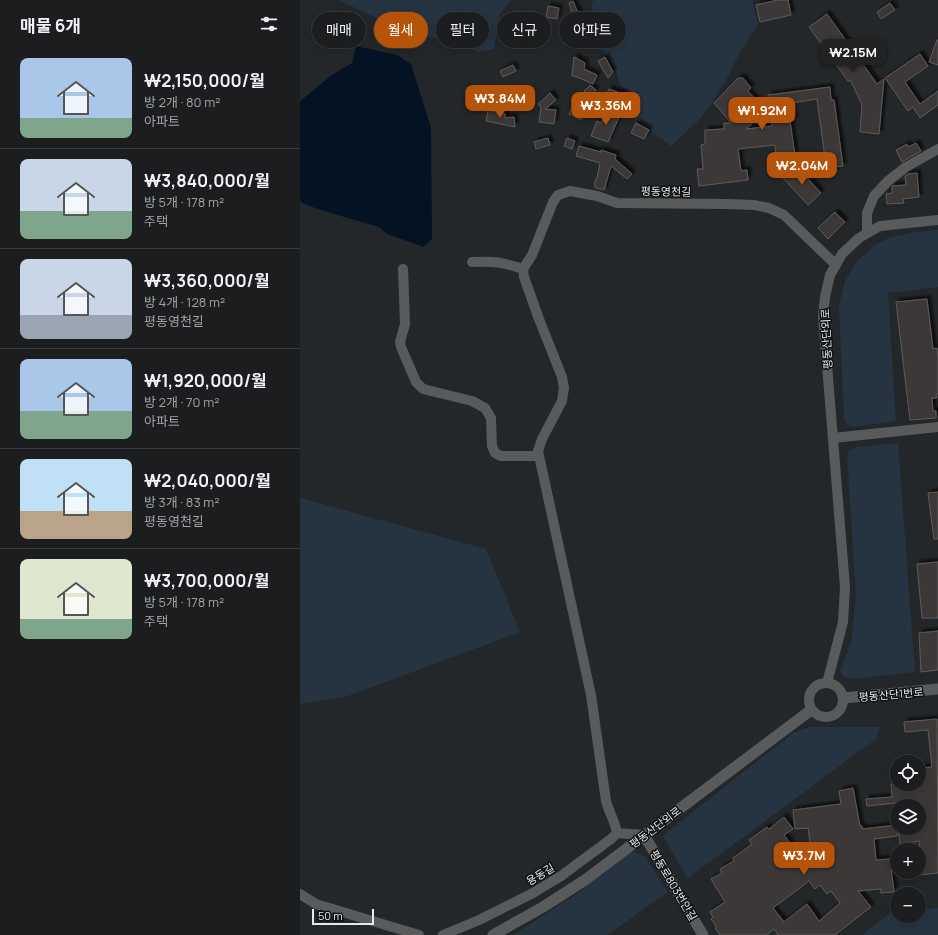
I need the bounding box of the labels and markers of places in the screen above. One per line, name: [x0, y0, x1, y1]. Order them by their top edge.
pin: ₩2.15M: [820, 39, 886, 73]
pin: ₩3.84M: [467, 85, 533, 119]
pin: ₩3.36M: [573, 92, 639, 126]
pin: ₩1.92M: [729, 97, 795, 131]
pin: ₩2.04M: [769, 152, 835, 186]
pin: ₩3.7M: [776, 842, 832, 876]

